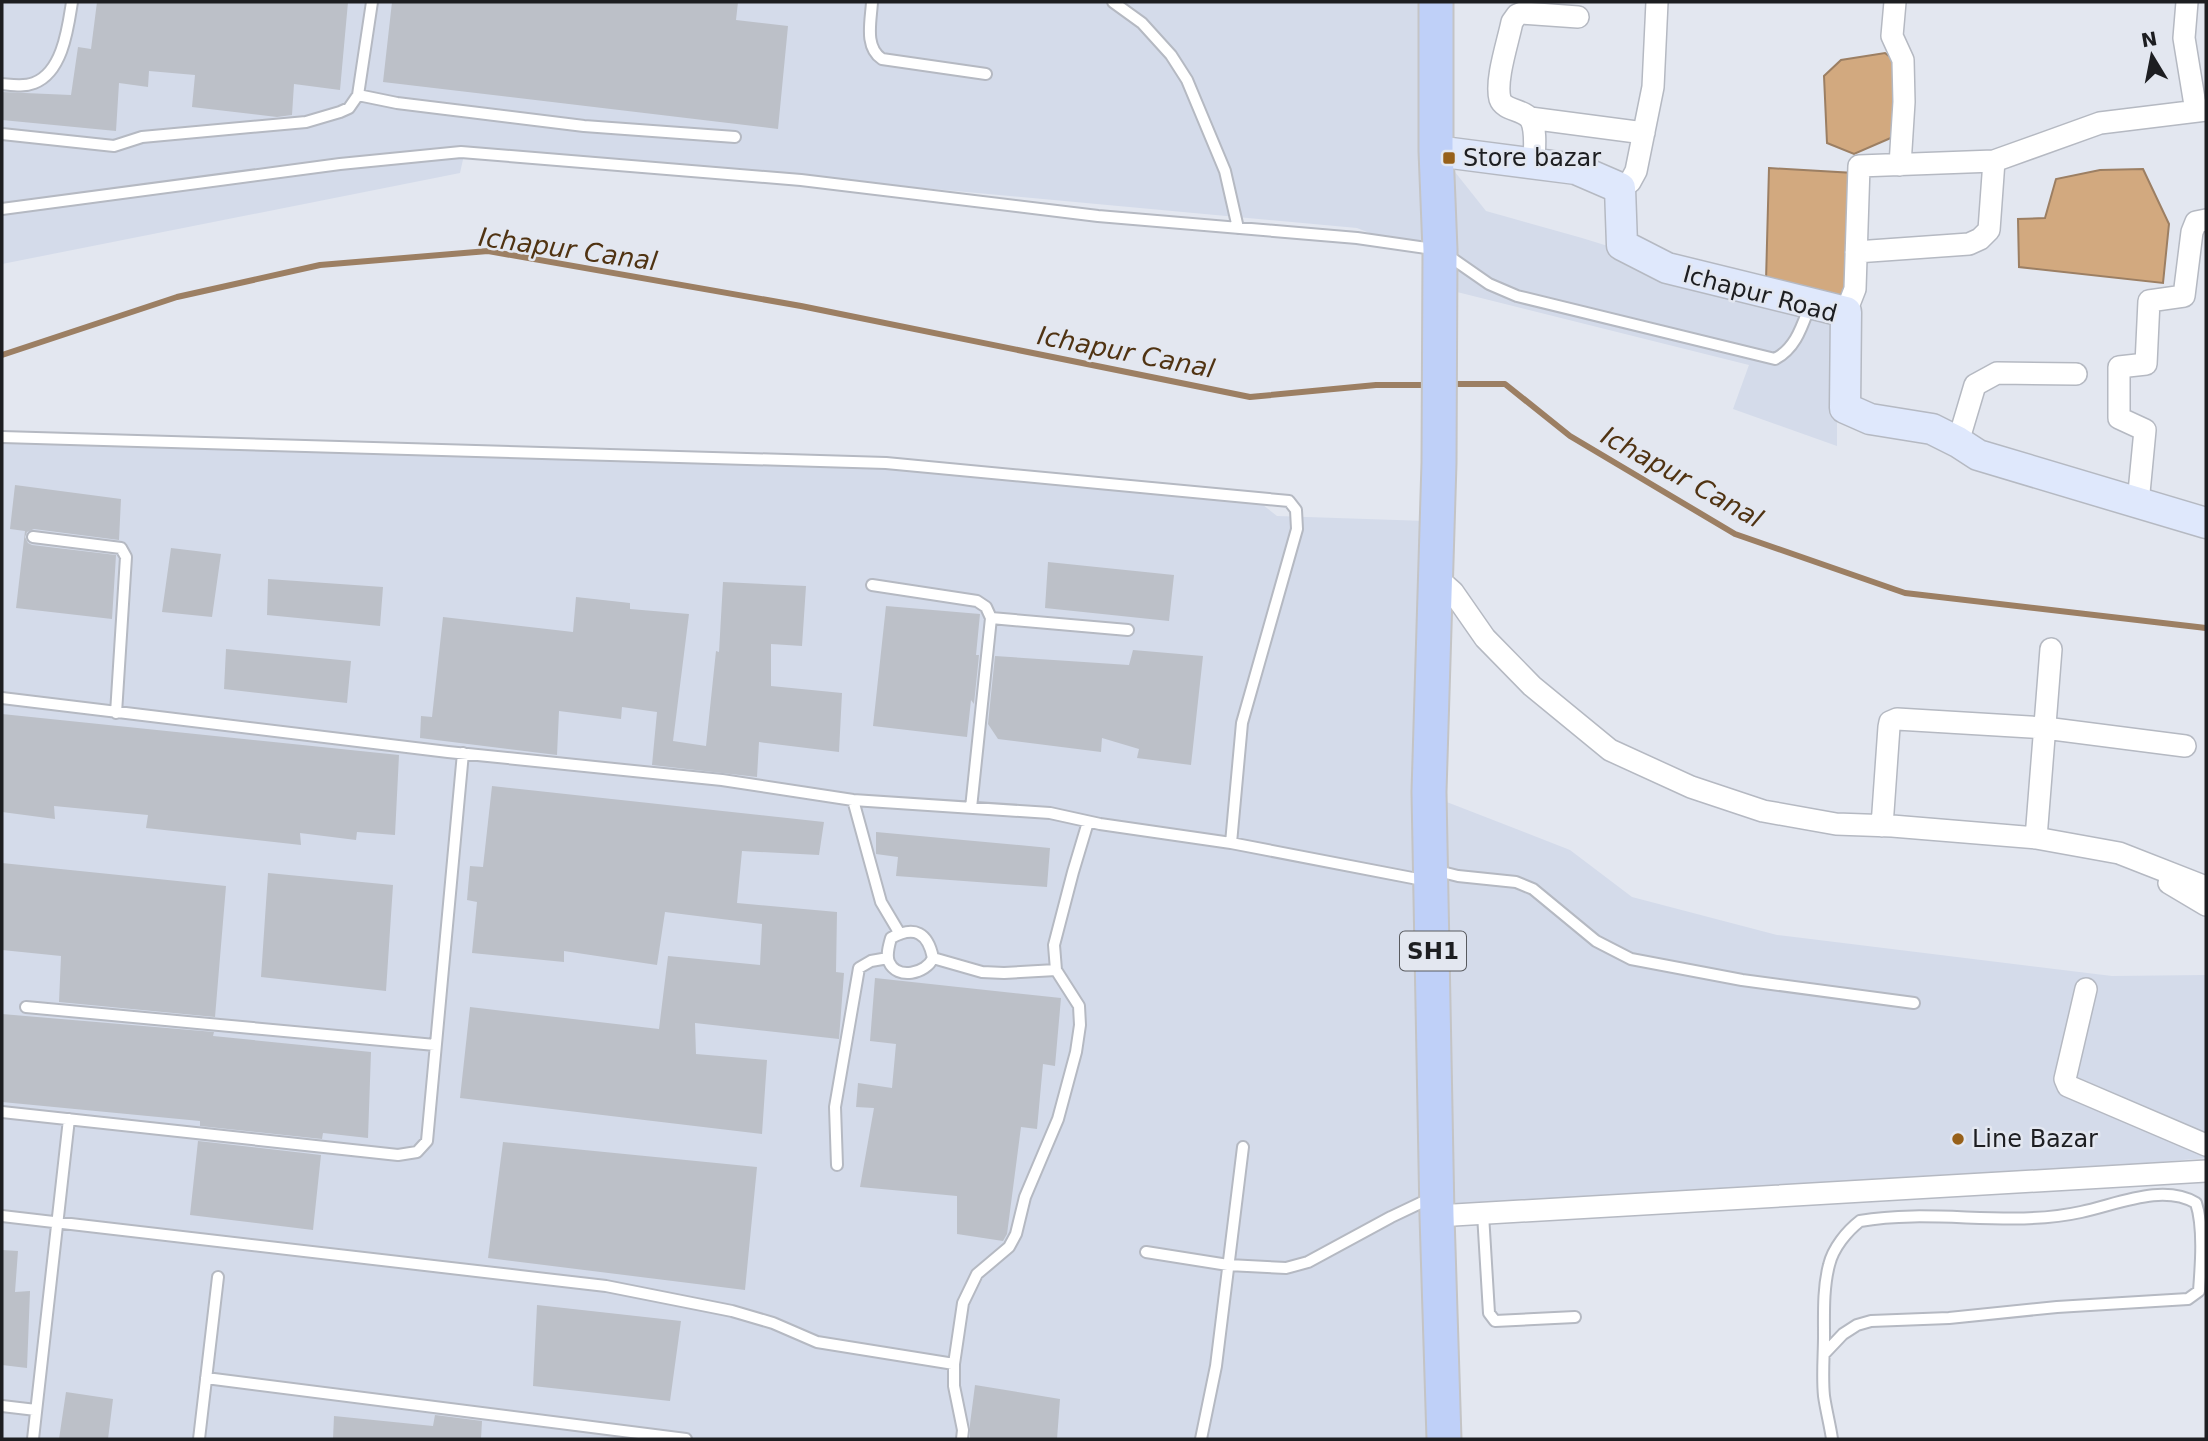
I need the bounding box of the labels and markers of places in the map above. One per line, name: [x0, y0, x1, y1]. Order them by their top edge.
place label: Store bazar: [1463, 144, 1601, 172]
marker: Store bazar: [1441, 150, 1457, 166]
place label: Line Bazar: [1972, 1125, 2098, 1153]
marker: Line Bazar: [1950, 1131, 1966, 1147]

